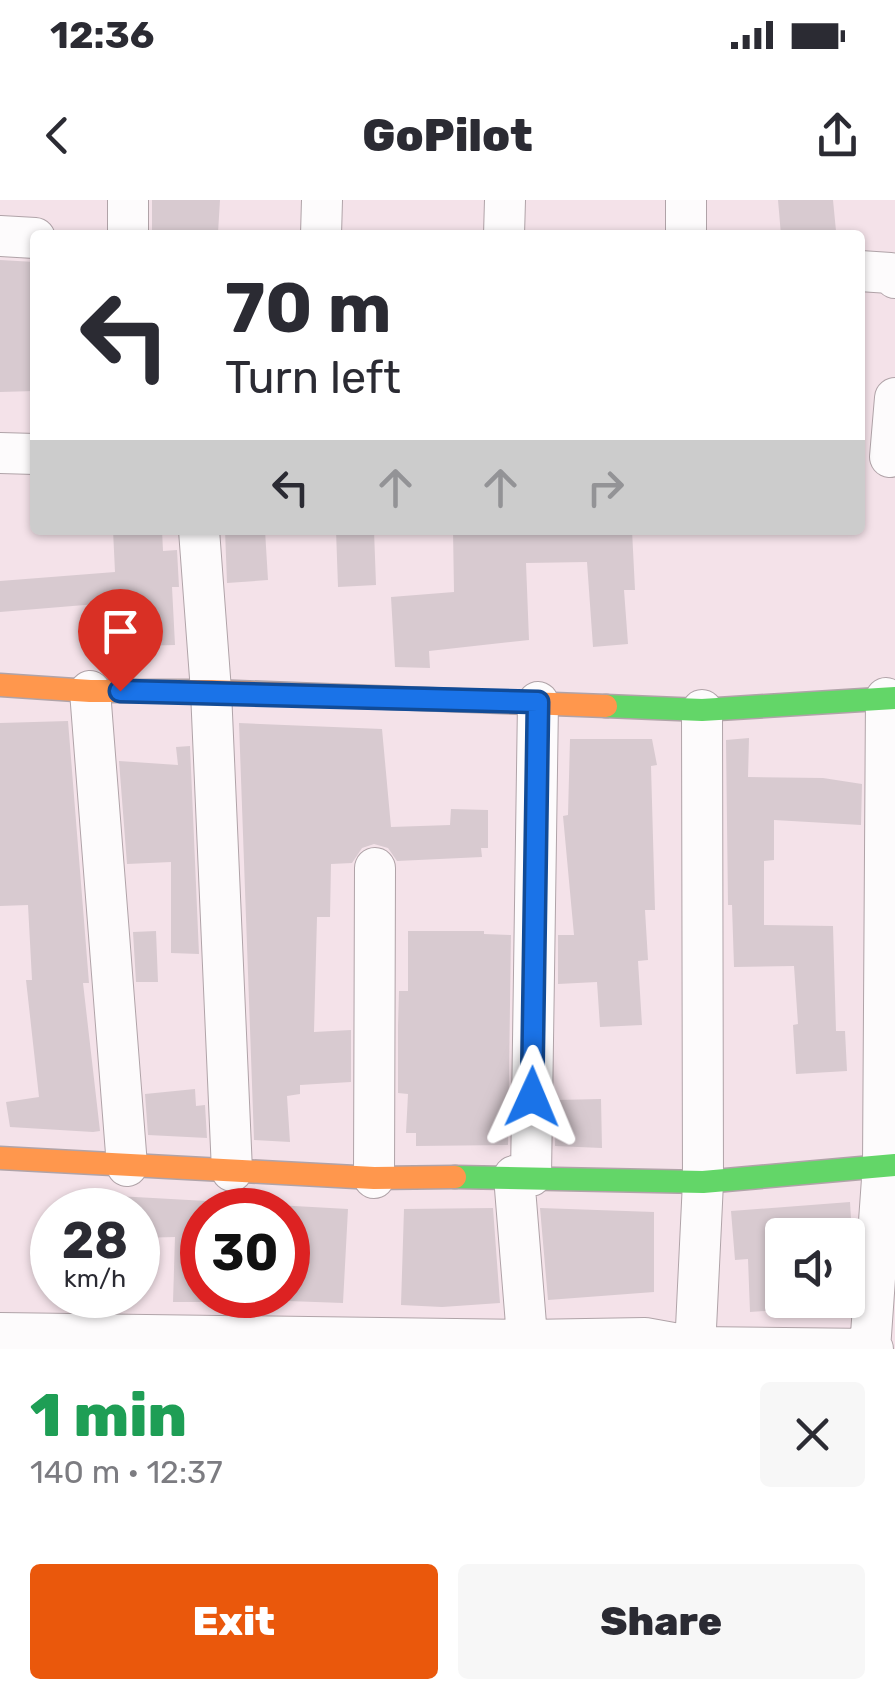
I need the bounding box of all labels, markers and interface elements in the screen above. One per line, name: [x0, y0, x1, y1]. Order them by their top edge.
text: 12:36: [50, 12, 154, 58]
icon: back: [30, 108, 85, 163]
icon: share: [810, 108, 865, 163]
text: GoPilot: [362, 109, 533, 162]
text: 70 m: [225, 267, 392, 350]
icon: left: [60, 270, 190, 400]
text: Turn left: [225, 351, 401, 404]
icon: left: [263, 460, 318, 515]
icon: ahead: [368, 460, 423, 515]
icon: ahead: [473, 460, 528, 515]
icon: right: [578, 460, 633, 515]
pin: [78, 589, 163, 692]
icon: arrive: [93, 604, 148, 659]
position arrow: [480, 1045, 584, 1149]
speed limit sign: 30: [180, 1188, 310, 1318]
text: 28: [62, 1211, 128, 1271]
map controls: [765, 1218, 865, 1318]
button: sound: [765, 1218, 865, 1318]
text: km/h: [64, 1264, 126, 1293]
text: 1 min: [30, 1380, 187, 1451]
button: close: [760, 1382, 865, 1487]
text: 140 m · 12:37: [30, 1453, 223, 1491]
button: Exit: [30, 1564, 438, 1679]
button: Share: [458, 1564, 865, 1679]

